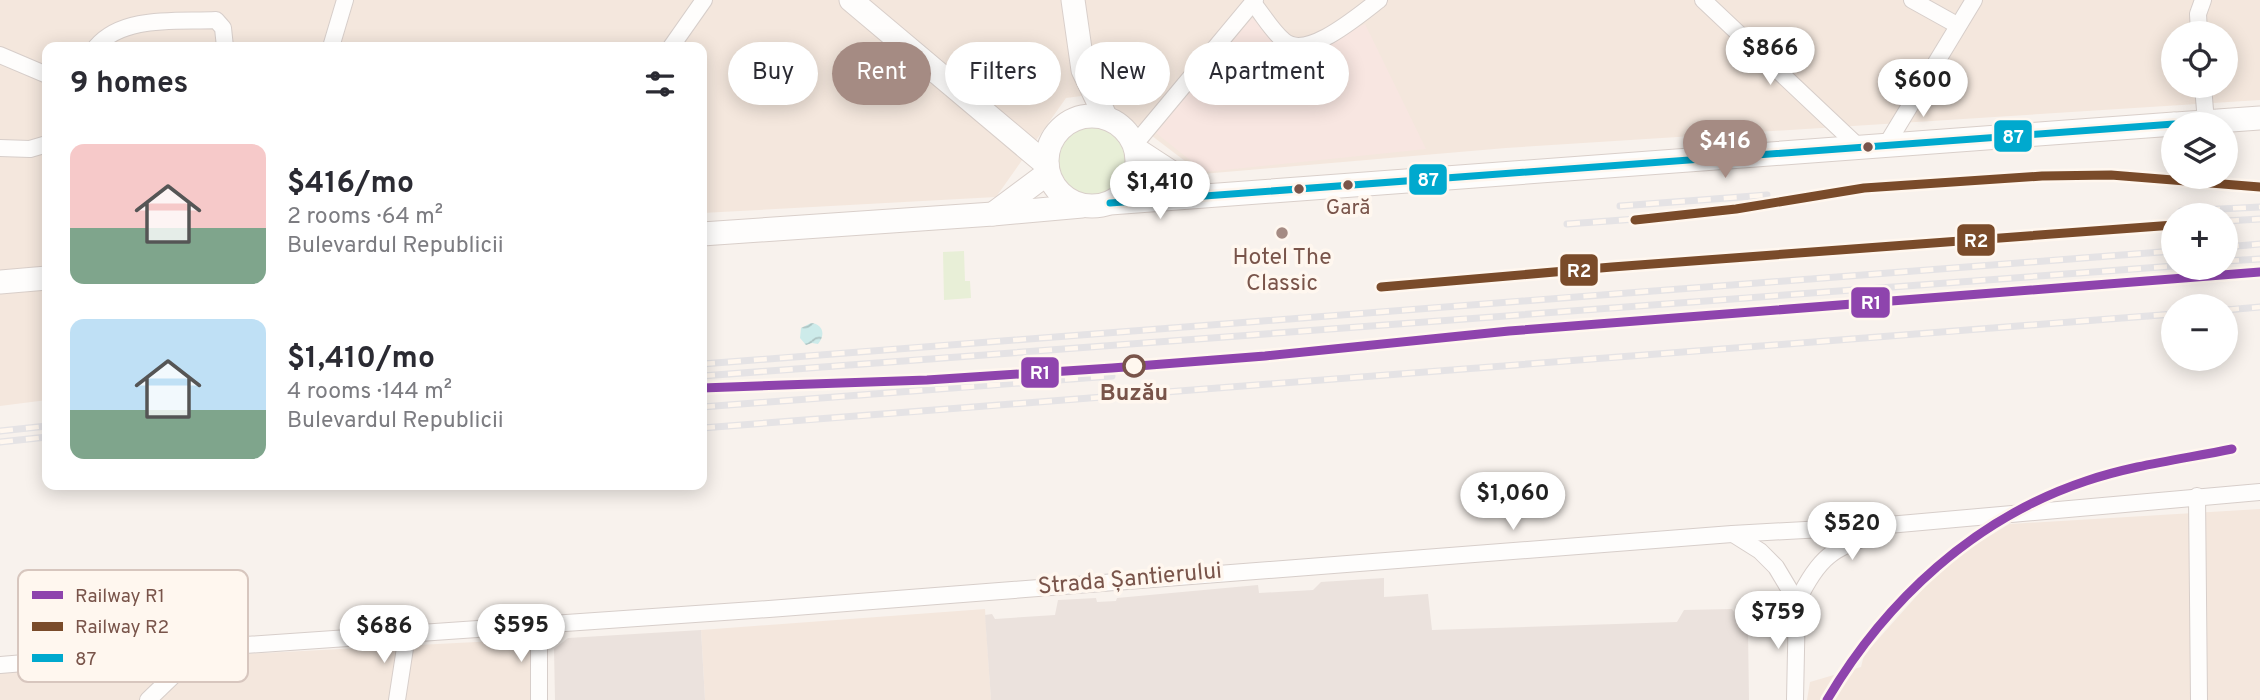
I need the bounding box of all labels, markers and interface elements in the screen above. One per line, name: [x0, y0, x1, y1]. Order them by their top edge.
map controls: [2161, 21, 2238, 371]
button: locate: [2161, 21, 2238, 98]
pin: $866: [1729, 28, 1811, 87]
text: $866: [1742, 35, 1798, 64]
chip: Buy: [728, 42, 818, 105]
chip: Rent: [832, 42, 931, 105]
chip: Filters: [945, 42, 1061, 105]
chip: New: [1075, 42, 1170, 105]
chip: Apartment: [1184, 42, 1349, 105]
pin: $600: [1882, 60, 1964, 119]
icon: filters: [641, 65, 679, 103]
text: 9 homes: [70, 66, 188, 103]
text: $600: [1894, 67, 1952, 96]
button: layers: [2161, 112, 2238, 189]
line badge: 87: [1993, 119, 2033, 153]
pin: $416: [1684, 120, 1766, 180]
text: 87: [2002, 126, 2024, 150]
text: $416: [1699, 128, 1751, 157]
unlabelled marker: [1861, 140, 1875, 154]
pin: $1,410: [1103, 162, 1217, 221]
line badge: 87: [1408, 163, 1448, 196]
text: $416/mo: [287, 166, 414, 203]
text: $1,410: [1126, 169, 1194, 198]
text: 87: [1417, 169, 1439, 193]
icon: home: [126, 172, 210, 256]
marker: Gară: [1341, 178, 1355, 192]
unlabelled marker: [1292, 182, 1306, 196]
place label: Gară: [1326, 195, 1370, 222]
text: 2 rooms · 64 m²: [287, 203, 443, 232]
button: +: [2161, 203, 2238, 280]
line badge: R2: [1956, 223, 1996, 257]
marker: Hotel The Classic: [1274, 225, 1290, 241]
text: R2: [1964, 230, 1988, 254]
text: Bulevardul Republicii: [287, 232, 504, 261]
place label: Hotel The Classic: [1232, 244, 1332, 299]
line badge: R2: [1559, 253, 1599, 287]
text: R2: [1567, 260, 1591, 284]
line badge: R1: [1850, 286, 1891, 319]
text: R1: [1861, 292, 1881, 316]
button: −: [2161, 294, 2238, 371]
text: $1,410/mo: [287, 341, 435, 378]
icon: home: [126, 347, 210, 431]
marker: Buzău: [1123, 355, 1145, 377]
line badge: R1: [1020, 356, 1060, 389]
text: R1: [1030, 362, 1050, 386]
text: 4 rooms · 144 m²: [287, 378, 452, 407]
place label: Buzău: [1100, 380, 1168, 409]
text: Bulevardul Republicii: [287, 407, 504, 436]
pin: $1,060: [1456, 472, 1570, 532]
text: $1,060: [1476, 480, 1550, 509]
pin: $520: [1811, 503, 1893, 562]
text: $520: [1823, 510, 1881, 539]
street label: Strada Șantierului: [1037, 558, 1223, 602]
legend: [18, 570, 248, 682]
text: Railway R1: [75, 585, 165, 609]
pin: $759: [1737, 592, 1819, 651]
text: $759: [1751, 599, 1805, 628]
pin: $595: [480, 604, 562, 664]
pin: $686: [343, 606, 425, 665]
text: $595: [493, 612, 549, 641]
text: $686: [356, 613, 412, 642]
text: Railway R2: [75, 616, 169, 640]
text: 87: [75, 648, 96, 672]

